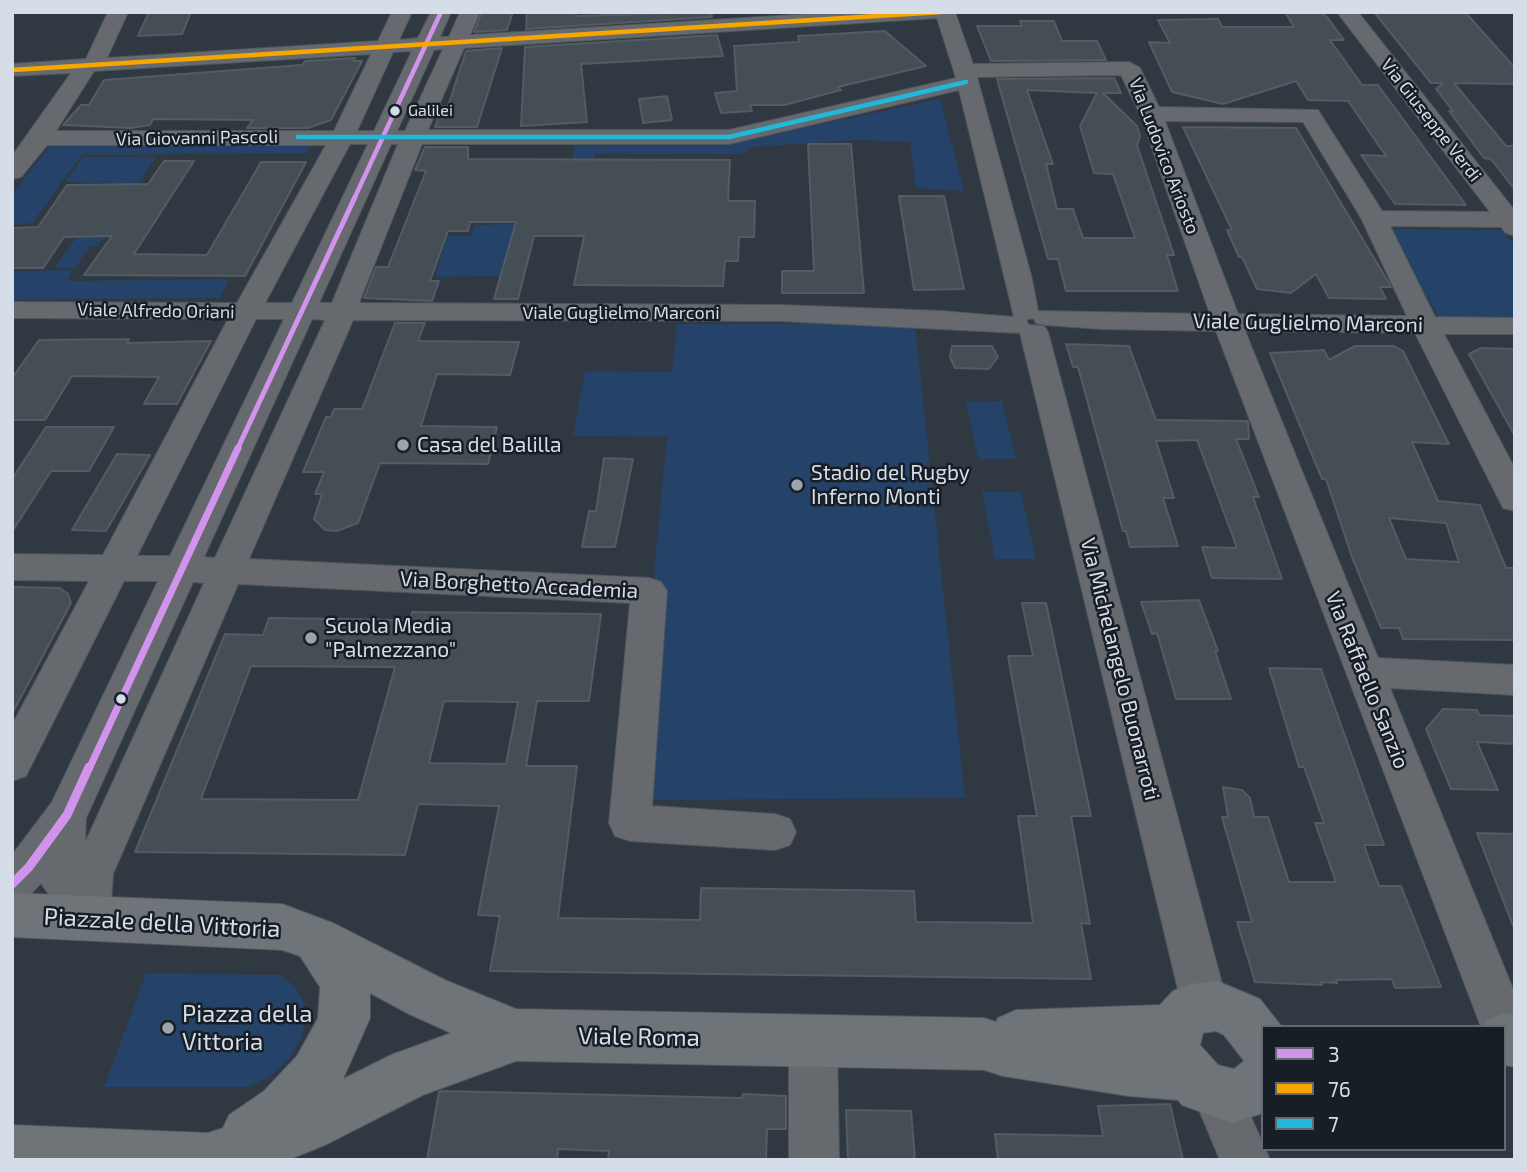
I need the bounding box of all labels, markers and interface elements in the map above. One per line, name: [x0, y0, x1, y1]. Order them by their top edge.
street label: Via Giuseppe Verdi: [1376, 54, 1486, 186]
street label: Via Ludovico Ariosto: [1124, 75, 1204, 237]
place label: Galilei: [408, 101, 453, 121]
marker: Galilei: [388, 104, 402, 118]
street label: Via Giovanni Pascoli: [116, 126, 278, 150]
street label: Viale Alfredo Oriani: [77, 299, 235, 323]
street label: Viale Guglielmo Marconi: [522, 302, 720, 324]
street label: Viale Guglielmo Marconi: [1193, 308, 1423, 338]
place label: Casa del Balilla: [417, 432, 562, 458]
marker: Casa del Balilla: [395, 437, 411, 453]
place label: Stadio del Rugby Inferno Monti: [811, 460, 970, 510]
marker: Stadio del Rugby Inferno Monti: [789, 477, 805, 493]
street label: Via Michelangelo Buonarroti: [1075, 535, 1165, 803]
street label: Via Borghetto Accademia: [399, 566, 639, 604]
street label: Via Raffaello Sanzio: [1320, 588, 1414, 772]
place label: Scuola Media "Palmezzano": [325, 613, 456, 663]
marker: Scuola Media "Palmezzano": [303, 630, 319, 646]
unlabelled marker: [114, 692, 128, 706]
street label: Piazzale della Vittoria: [43, 902, 281, 944]
place label: Piazza della Vittoria: [182, 1000, 312, 1056]
marker: Piazza della Vittoria: [160, 1020, 176, 1036]
street label: Viale Roma: [578, 1022, 700, 1052]
legend: [1261, 1025, 1506, 1151]
text: 3: [1328, 1041, 1340, 1066]
text: 76: [1328, 1076, 1351, 1101]
text: 7: [1328, 1111, 1339, 1136]

